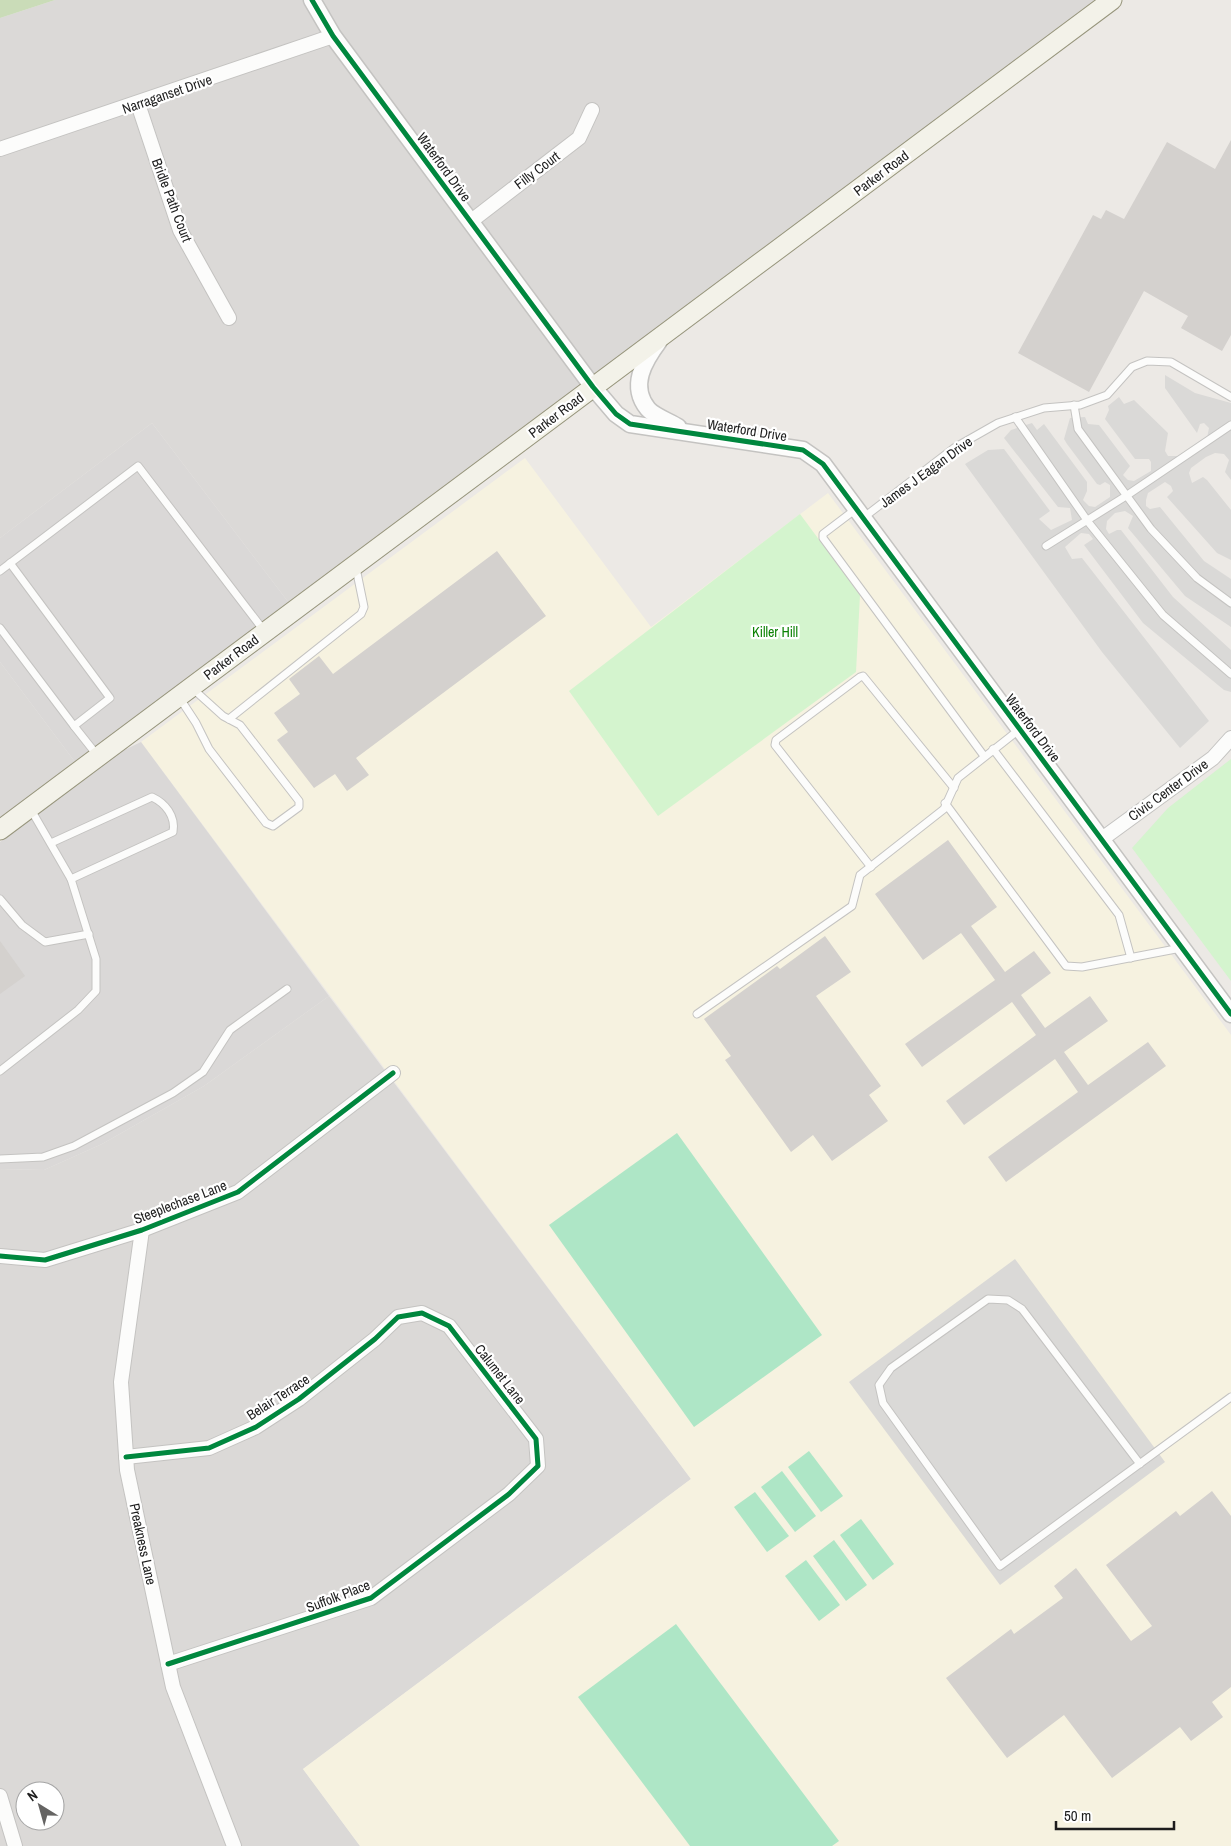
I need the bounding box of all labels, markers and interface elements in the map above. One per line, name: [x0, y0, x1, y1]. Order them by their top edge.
street label: Narraganset Drive: [120, 70, 214, 118]
street label: Waterford Drive: [413, 129, 475, 205]
street label: Parker Road: [850, 146, 912, 200]
street label: Filly Court: [511, 147, 563, 193]
street label: Bridle Path Court: [148, 156, 196, 244]
street label: Parker Road: [525, 388, 587, 442]
street label: Waterford Drive: [706, 415, 788, 445]
street label: James J Eagan Drive: [876, 432, 976, 512]
park label: Killer Hill: [752, 623, 798, 641]
street label: Parker Road: [200, 630, 262, 684]
street label: Waterford Drive: [1002, 690, 1064, 766]
street label: Civic Center Drive: [1125, 755, 1211, 825]
street label: Steeplechase Lane: [131, 1176, 229, 1228]
street label: Calumet Lane: [471, 1340, 529, 1408]
street label: Belair Terrace: [243, 1370, 313, 1424]
street label: Preakness Lane: [126, 1502, 160, 1586]
street label: Suffolk Place: [304, 1576, 372, 1616]
north arrow: [15, 1781, 65, 1831]
text: N: [23, 1786, 41, 1805]
scale bar: [1056, 1798, 1174, 1830]
text: 50 m: [1064, 1805, 1091, 1826]

